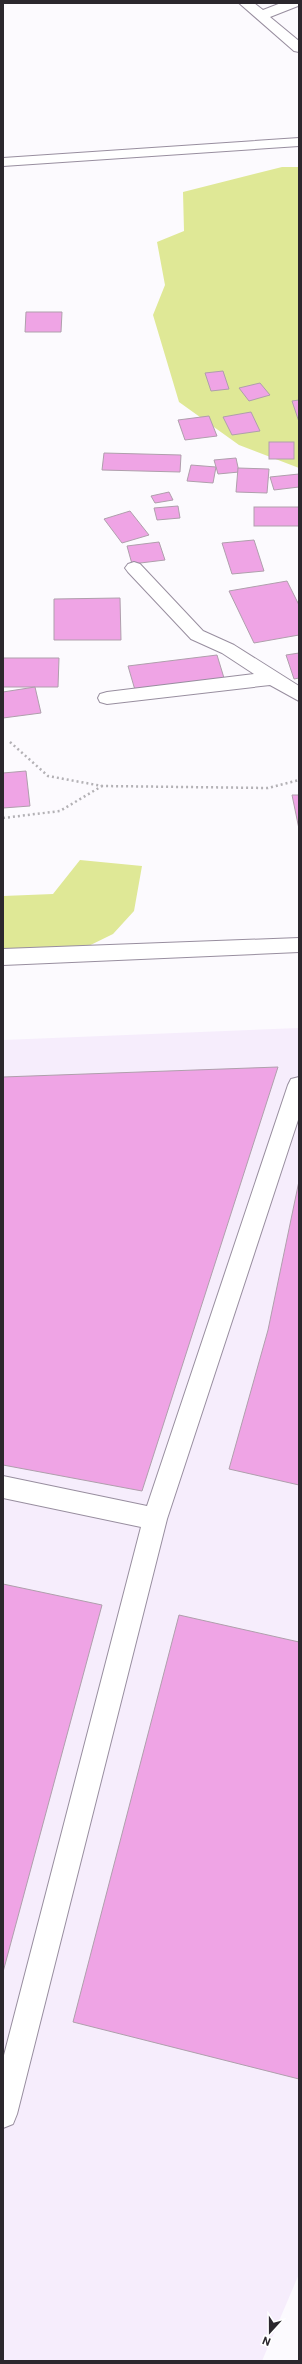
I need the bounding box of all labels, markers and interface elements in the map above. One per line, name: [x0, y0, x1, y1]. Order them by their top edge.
north arrow: [250, 2312, 290, 2352]
text: N: [260, 2333, 273, 2348]

